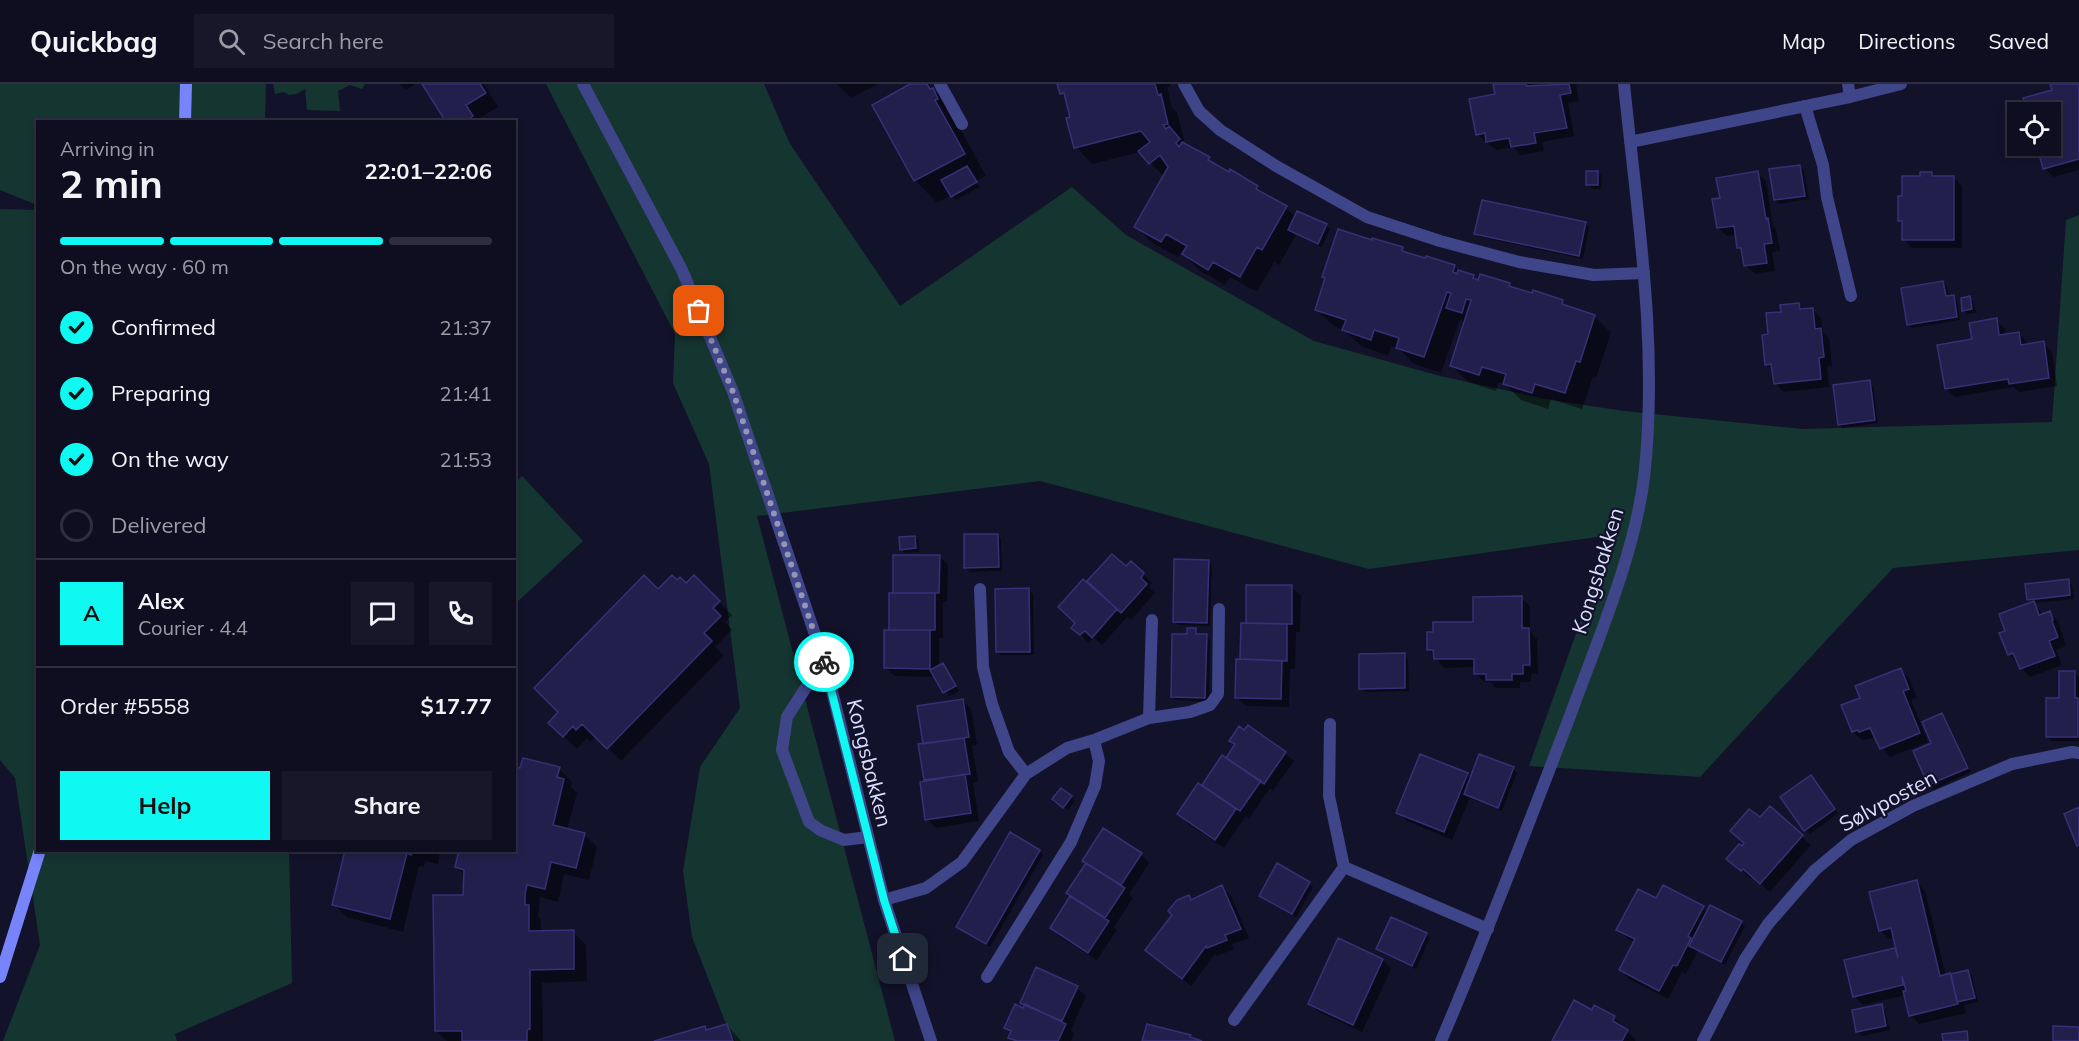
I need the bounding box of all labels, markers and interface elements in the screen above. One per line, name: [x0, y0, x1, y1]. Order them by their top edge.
search box: [194, 14, 614, 68]
text: Quickbag: [30, 24, 158, 59]
icon: search: [215, 25, 248, 58]
text: Search here: [263, 27, 384, 55]
text: Map: [1782, 28, 1825, 54]
text: Directions: [1858, 28, 1955, 54]
text: Saved: [1988, 28, 2049, 54]
map controls: [2007, 102, 2061, 156]
button: locate: [2007, 102, 2061, 156]
text: Arriving in: [60, 136, 155, 161]
text: 22:01–22:06: [364, 157, 492, 185]
text: 2 min: [60, 159, 163, 208]
text: On the way · 60 m: [60, 254, 229, 279]
pin: [673, 285, 724, 336]
icon: bag: [682, 294, 715, 327]
icon: check: [60, 311, 93, 344]
text: Confirmed: [111, 313, 216, 341]
text: 21:37: [439, 315, 492, 340]
icon: check: [60, 377, 93, 410]
text: Preparing: [111, 379, 211, 407]
text: 21:41: [439, 381, 492, 406]
icon: check: [60, 443, 93, 476]
text: On the way: [111, 445, 229, 473]
text: 21:53: [439, 447, 492, 472]
street label: Kongsbakken: [1565, 504, 1629, 637]
text: Delivered: [111, 511, 206, 539]
button: chat: [351, 582, 414, 645]
button: phone: [429, 582, 492, 645]
text: Alex: [138, 587, 184, 615]
text: A: [83, 599, 100, 627]
text: Courier · 4.4: [138, 615, 248, 640]
courier: [794, 632, 854, 692]
icon: bike: [808, 646, 841, 679]
text: Order #5558: [60, 692, 190, 720]
text: $17.77: [421, 692, 492, 720]
street label: Kongsbakken: [842, 696, 898, 829]
street label: Sølvposten: [1834, 763, 1941, 837]
button: Help: [60, 771, 270, 840]
button: Share: [282, 771, 492, 840]
pin: [877, 933, 928, 984]
icon: home: [886, 942, 919, 975]

